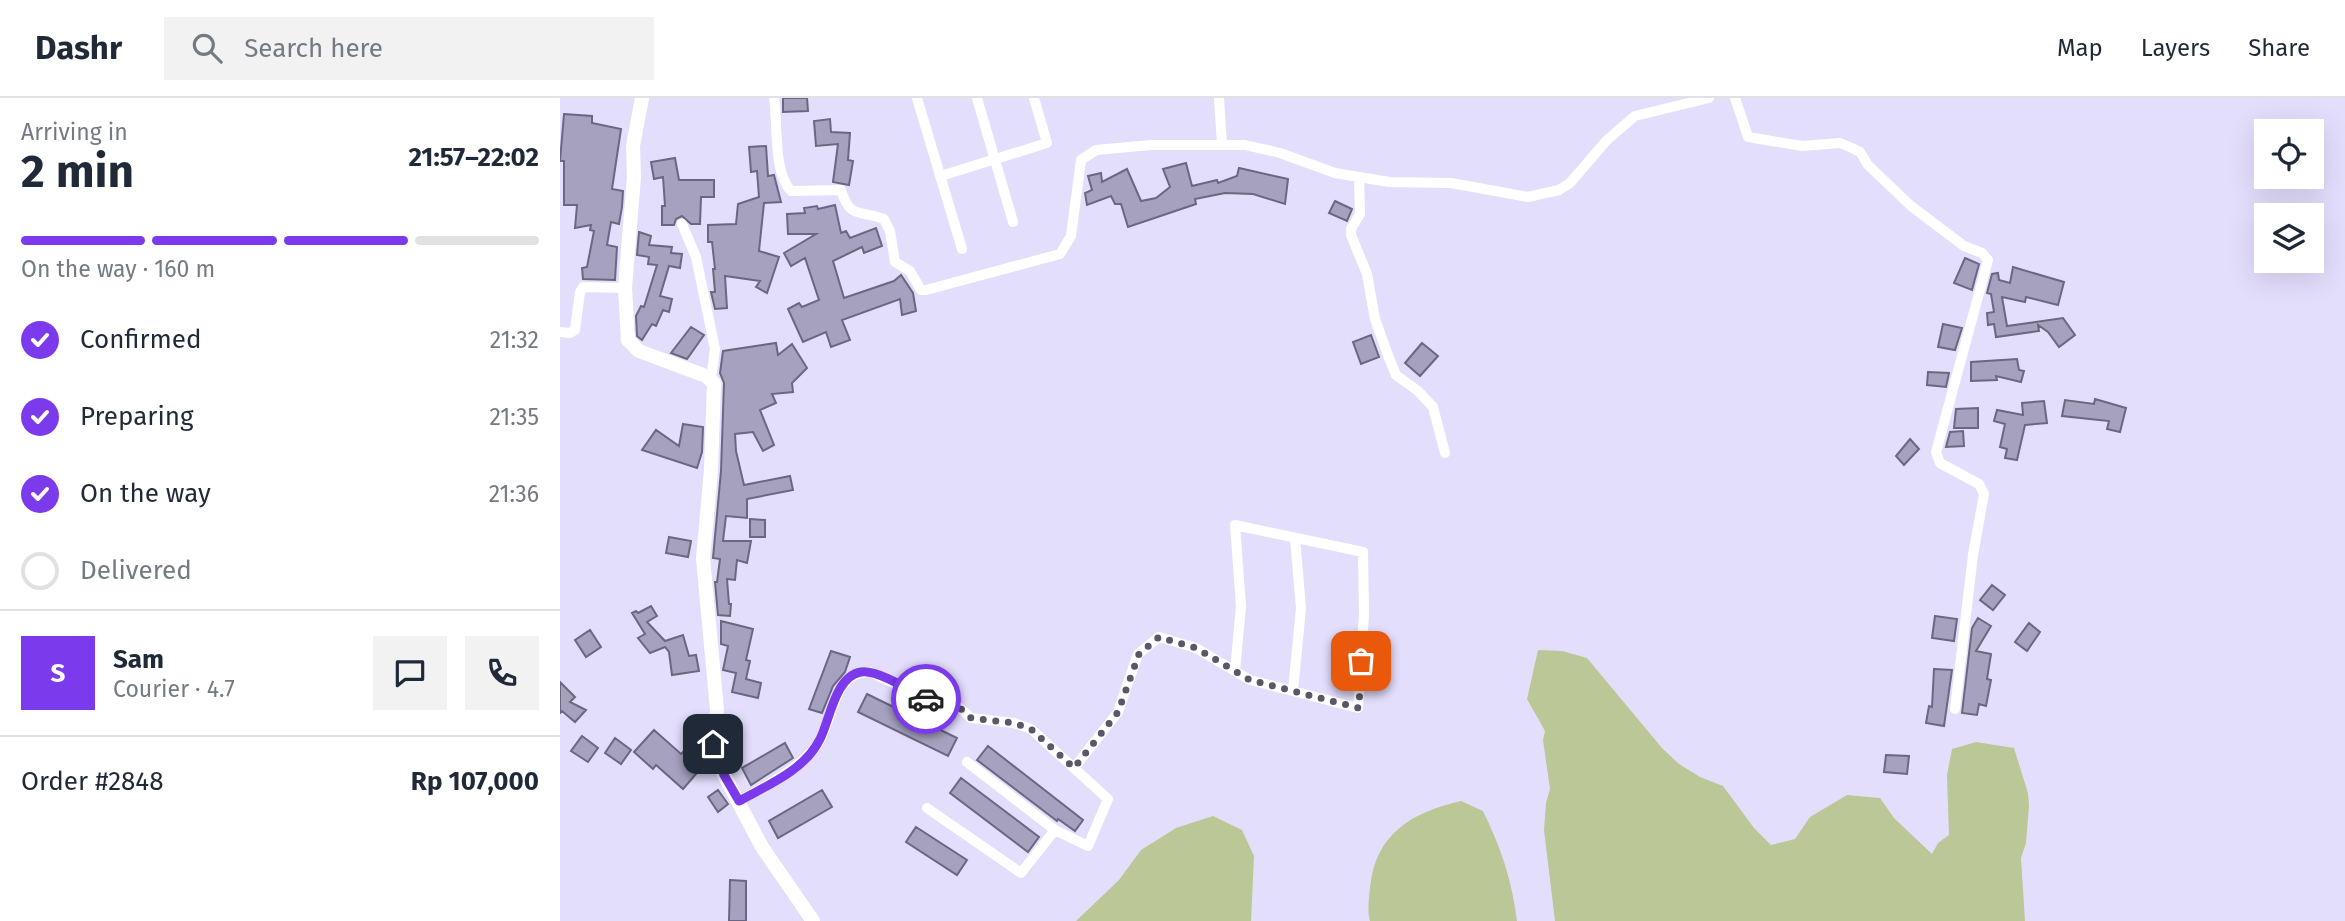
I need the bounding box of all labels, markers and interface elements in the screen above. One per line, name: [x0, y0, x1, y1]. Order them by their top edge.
search box: [164, 17, 654, 80]
text: Dashr: [35, 28, 122, 68]
icon: search: [188, 29, 226, 67]
text: Search here: [244, 33, 383, 64]
text: Map: [2057, 34, 2103, 62]
text: Layers: [2141, 34, 2210, 62]
text: Share: [2248, 34, 2310, 62]
text: Arriving in: [21, 118, 128, 146]
map controls: [2254, 119, 2324, 273]
button: locate: [2254, 119, 2324, 189]
text: 21:57–22:02: [408, 142, 539, 173]
text: 2 min: [21, 144, 134, 199]
button: layers: [2254, 203, 2324, 273]
text: On the way · 160 m: [21, 255, 215, 283]
icon: check: [21, 321, 59, 359]
text: Confirmed: [80, 324, 201, 355]
text: 21:32: [490, 326, 539, 354]
icon: check: [21, 398, 59, 436]
text: Preparing: [80, 401, 193, 432]
text: 21:35: [490, 403, 539, 431]
icon: check: [21, 475, 59, 513]
text: On the way: [80, 478, 211, 509]
text: 21:36: [489, 480, 539, 508]
text: Delivered: [80, 555, 192, 586]
pin: [1331, 631, 1391, 691]
button: chat: [373, 636, 447, 710]
button: phone: [465, 636, 539, 710]
icon: bag: [1342, 642, 1380, 680]
text: Sam: [113, 644, 164, 675]
text: S: [51, 658, 65, 689]
courier: [891, 664, 961, 734]
text: Courier · 4.7: [113, 675, 235, 703]
icon: car: [907, 680, 945, 718]
pin: [683, 714, 743, 774]
icon: home: [694, 725, 732, 763]
text: Order #2848: [21, 766, 164, 797]
text: Rp 107,000: [411, 766, 539, 797]

